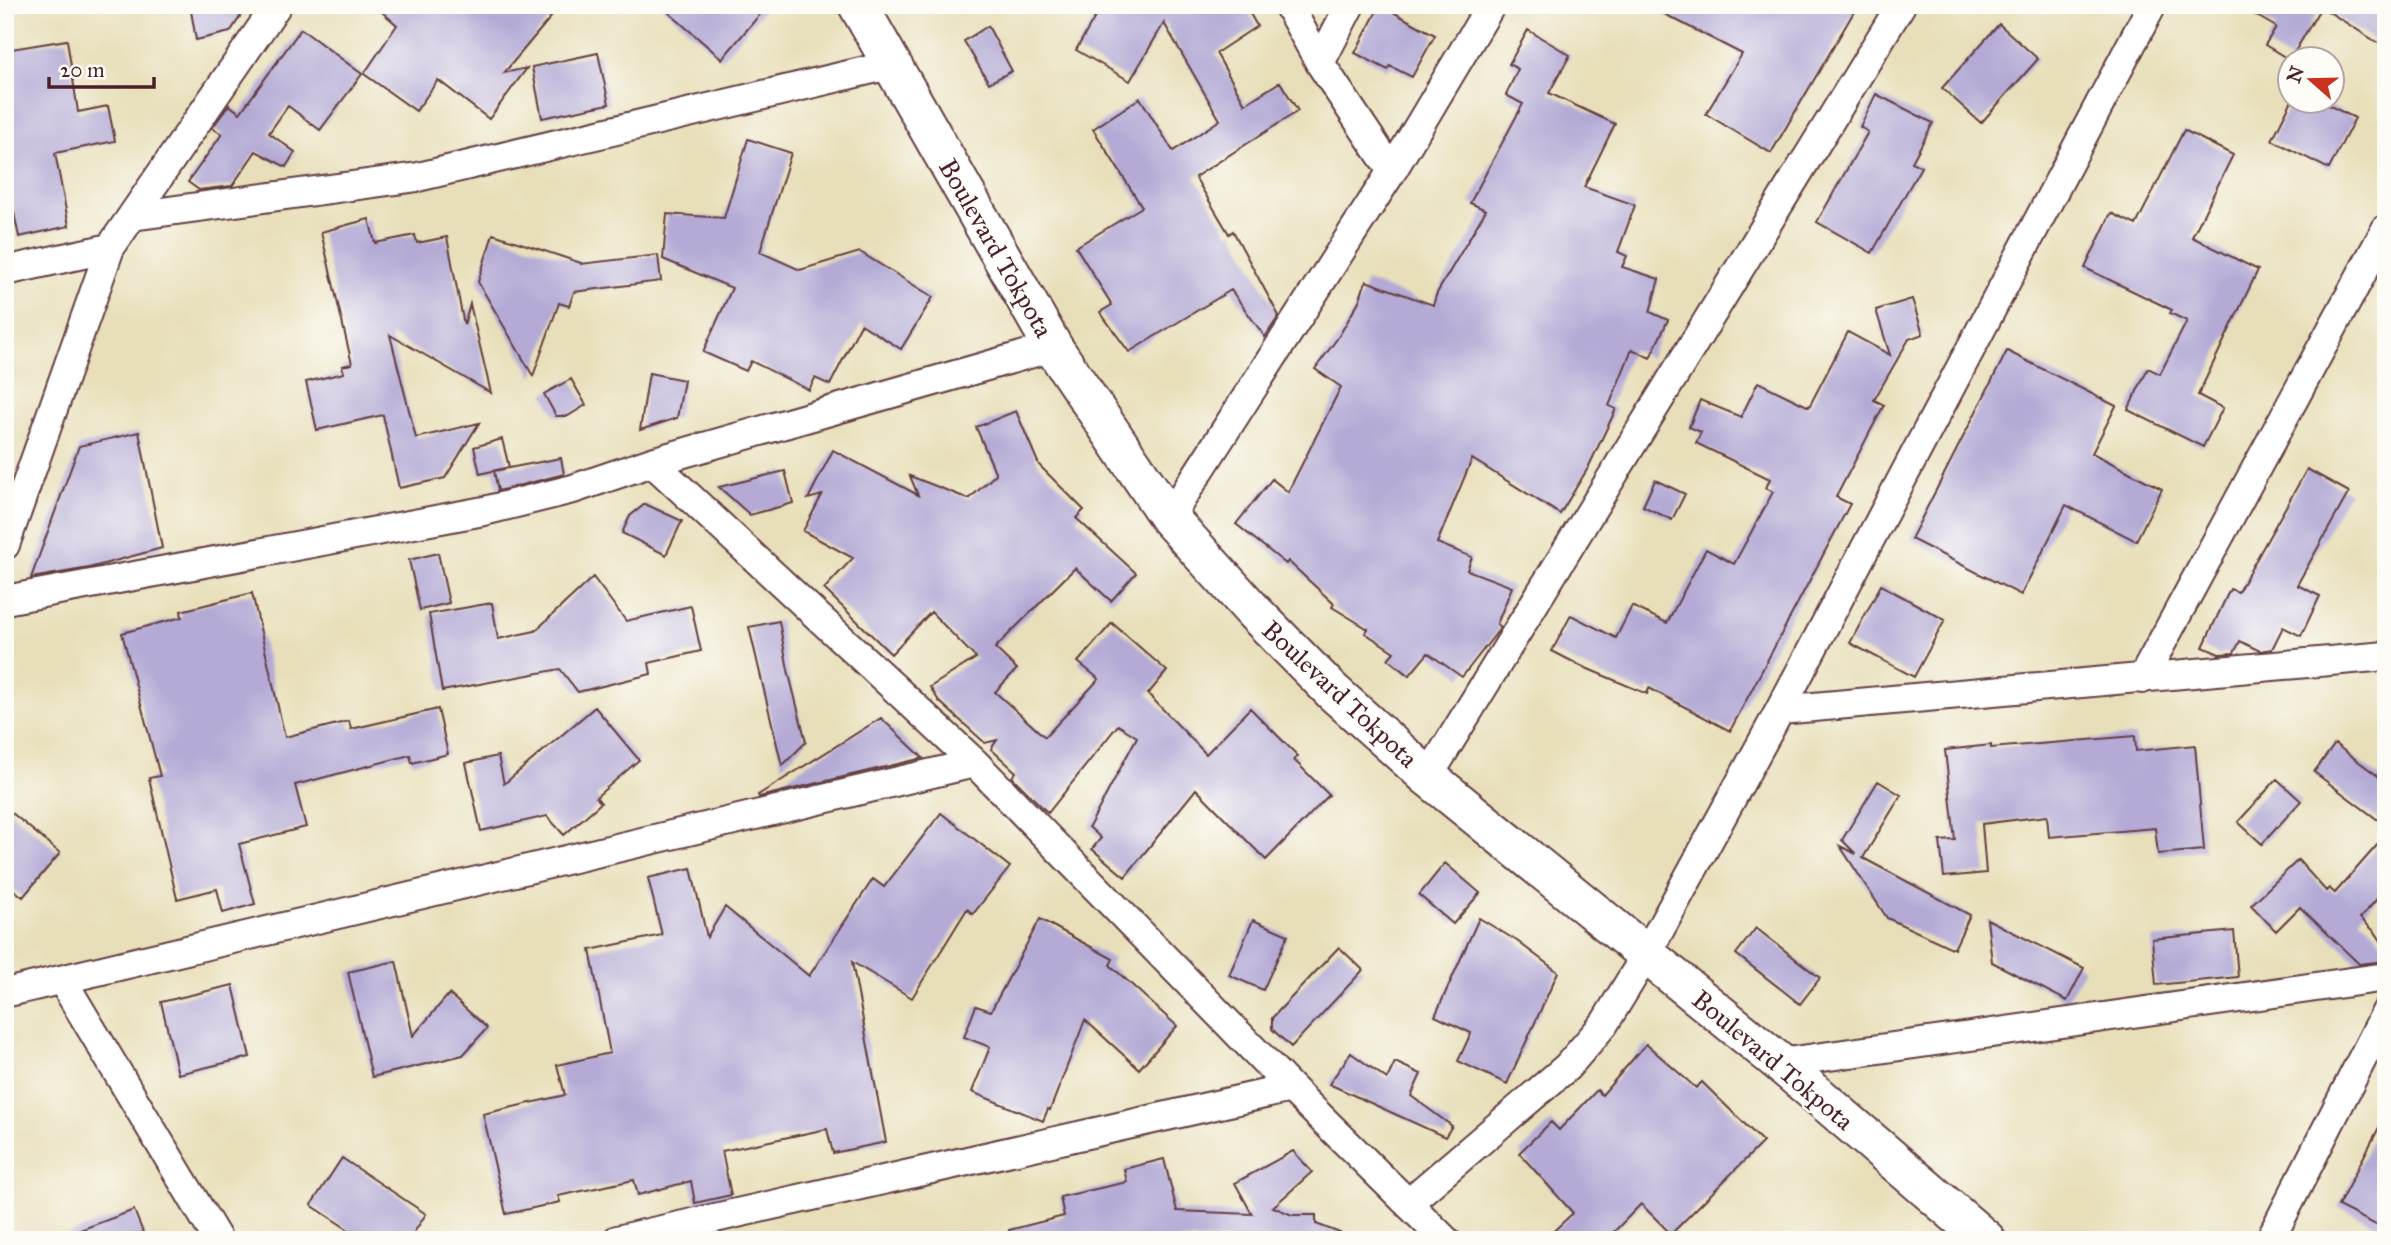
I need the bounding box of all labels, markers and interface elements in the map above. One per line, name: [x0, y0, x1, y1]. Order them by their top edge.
scale bar: [49, 46, 154, 90]
north arrow: [2276, 46, 2346, 116]
text: 20 m: [60, 57, 105, 83]
text: N: [2282, 63, 2309, 86]
street label: Boulevard Tokpota: [932, 153, 1060, 343]
street label: Boulevard Tokpota: [1256, 614, 1424, 774]
street label: Boulevard Tokpota: [1686, 983, 1860, 1137]

